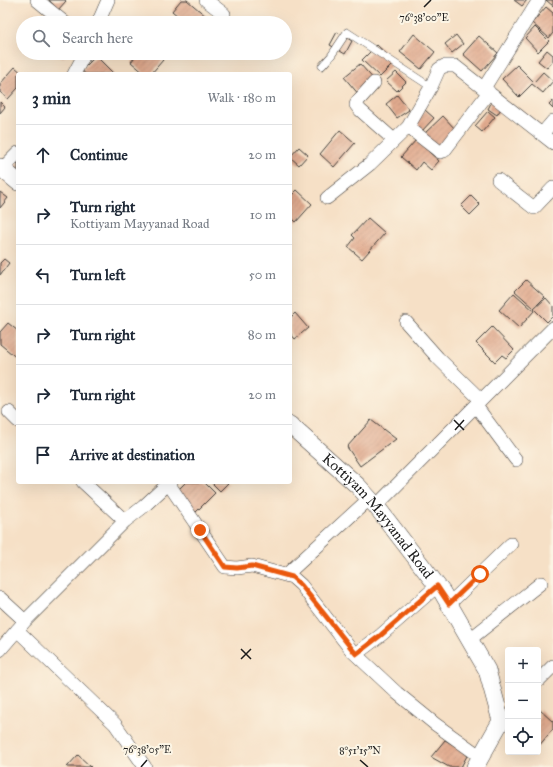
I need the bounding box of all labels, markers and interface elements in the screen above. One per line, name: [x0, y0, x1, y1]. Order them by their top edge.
text: 76°38'00"E: [399, 12, 449, 24]
search box: [16, 16, 292, 60]
icon: search: [30, 27, 52, 49]
text: Search here: [62, 29, 133, 47]
text: 3 min: [32, 88, 71, 109]
text: Walk · 180 m: [207, 90, 276, 106]
icon: ahead: [32, 144, 54, 166]
text: Continue: [70, 146, 128, 164]
text: 20 m: [248, 147, 276, 163]
text: Turn right: [70, 198, 135, 216]
icon: right: [32, 204, 54, 226]
text: 10 m: [250, 207, 276, 223]
text: Kottiyam Mayyanad Road: [70, 216, 209, 232]
icon: left: [32, 264, 54, 286]
text: Turn left: [70, 266, 126, 284]
text: 50 m: [249, 267, 276, 283]
icon: right: [32, 324, 54, 346]
text: Turn right: [70, 326, 135, 344]
text: 80 m: [248, 327, 276, 343]
icon: right: [32, 384, 54, 406]
text: Turn right: [70, 386, 135, 404]
text: 20 m: [248, 387, 276, 403]
icon: arrive: [32, 444, 54, 466]
text: Arrive at destination: [70, 446, 195, 464]
street label: Kottiyam Mayyanad Road: [319, 449, 438, 583]
route end: [191, 521, 209, 539]
route start: [471, 565, 489, 583]
map controls: [505, 647, 541, 755]
button: +: [505, 647, 541, 683]
button: −: [505, 683, 541, 719]
button: locate: [505, 719, 541, 755]
text: 76°38'05"E: [123, 744, 171, 756]
text: 8°51'15"N: [339, 745, 381, 757]

